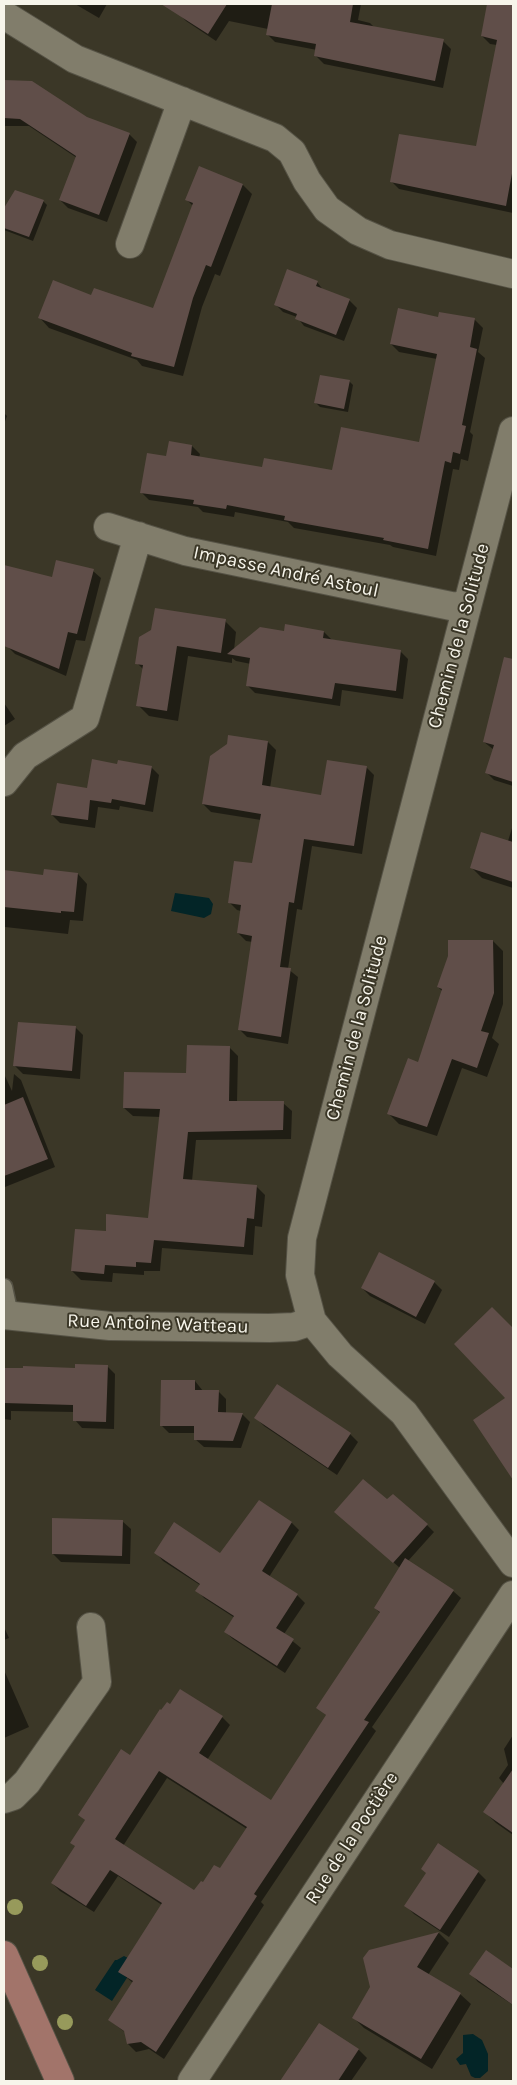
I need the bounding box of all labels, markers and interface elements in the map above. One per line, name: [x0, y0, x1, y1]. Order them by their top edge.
street label: Impasse André Astoul: [191, 541, 381, 603]
street label: Chemin de la Solitude: [423, 541, 495, 731]
street label: Chemin de la Solitude: [321, 933, 393, 1123]
street label: Rue Antoine Watteau: [67, 1309, 249, 1339]
street label: Rue de la Poctière: [301, 1768, 403, 1908]

